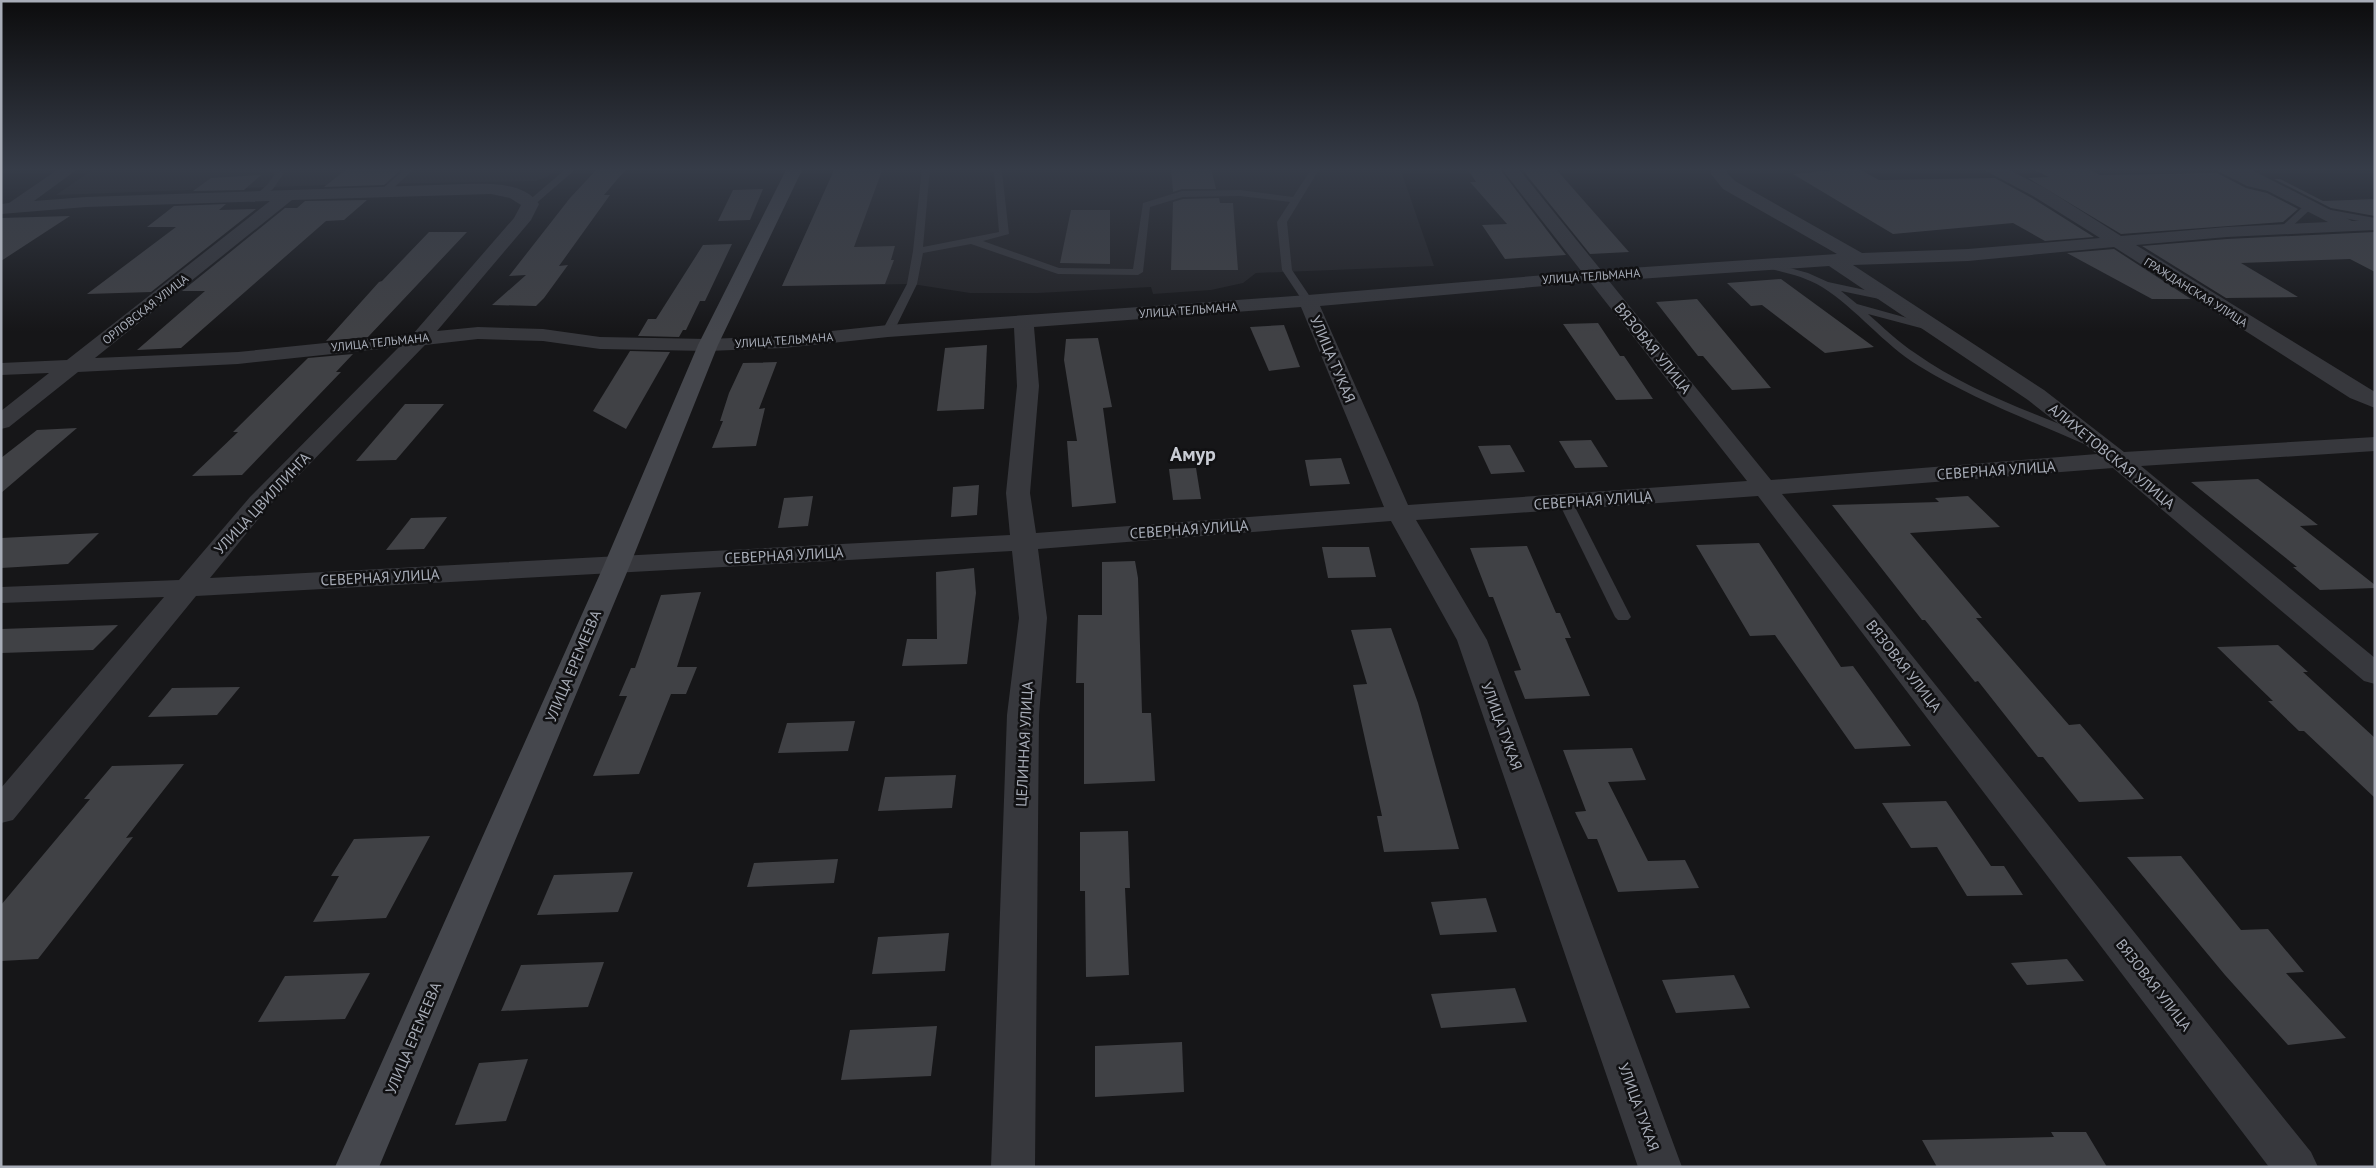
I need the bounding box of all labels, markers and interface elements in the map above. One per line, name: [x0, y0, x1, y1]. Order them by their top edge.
street label: ГРАЖДАНСКАЯ УЛИЦА: [2141, 254, 2251, 330]
street label: УЛИЦА ТЕЛЬМАНА: [1541, 265, 1641, 287]
street label: ОРЛОВСКАЯ УЛИЦА: [99, 271, 191, 347]
street label: УЛИЦА ТЕЛЬМАНА: [1138, 299, 1238, 321]
street label: ВЯЗОВАЯ УЛИЦА: [1610, 299, 1696, 398]
street label: УЛИЦА ТУКАЯ: [1306, 313, 1360, 405]
street label: УЛИЦА ТЕЛЬМАНА: [330, 329, 430, 355]
street label: УЛИЦА ТЕЛЬМАНА: [734, 329, 834, 351]
street label: АЛИХЕТОВСКАЯ УЛИЦА: [2045, 399, 2179, 513]
district label: Амур: [1170, 441, 1216, 467]
street label: УЛИЦА ЦВИЛЛИНГА: [210, 448, 314, 558]
street label: СЕВЕРНАЯ УЛИЦА: [1936, 456, 2056, 484]
street label: СЕВЕРНАЯ УЛИЦА: [1533, 486, 1653, 514]
street label: СЕВЕРНАЯ УЛИЦА: [1129, 515, 1249, 543]
street label: СЕВЕРНАЯ УЛИЦА: [724, 542, 844, 568]
street label: СЕВЕРНАЯ УЛИЦА: [320, 564, 440, 590]
street label: УЛИЦА ЕРЕМЕЕВА: [541, 607, 605, 725]
street label: ВЯЗОВАЯ УЛИЦА: [1862, 616, 1946, 716]
street label: УЛИЦА ТУКАЯ: [1477, 679, 1527, 773]
street label: ЦЕЛИННАЯ УЛИЦА: [1011, 681, 1037, 807]
street label: ВЯЗОВАЯ УЛИЦА: [2112, 935, 2196, 1035]
street label: УЛИЦА ЕРЕМЕЕВА: [381, 979, 445, 1097]
street label: УЛИЦА ТУКАЯ: [1614, 1060, 1664, 1154]

